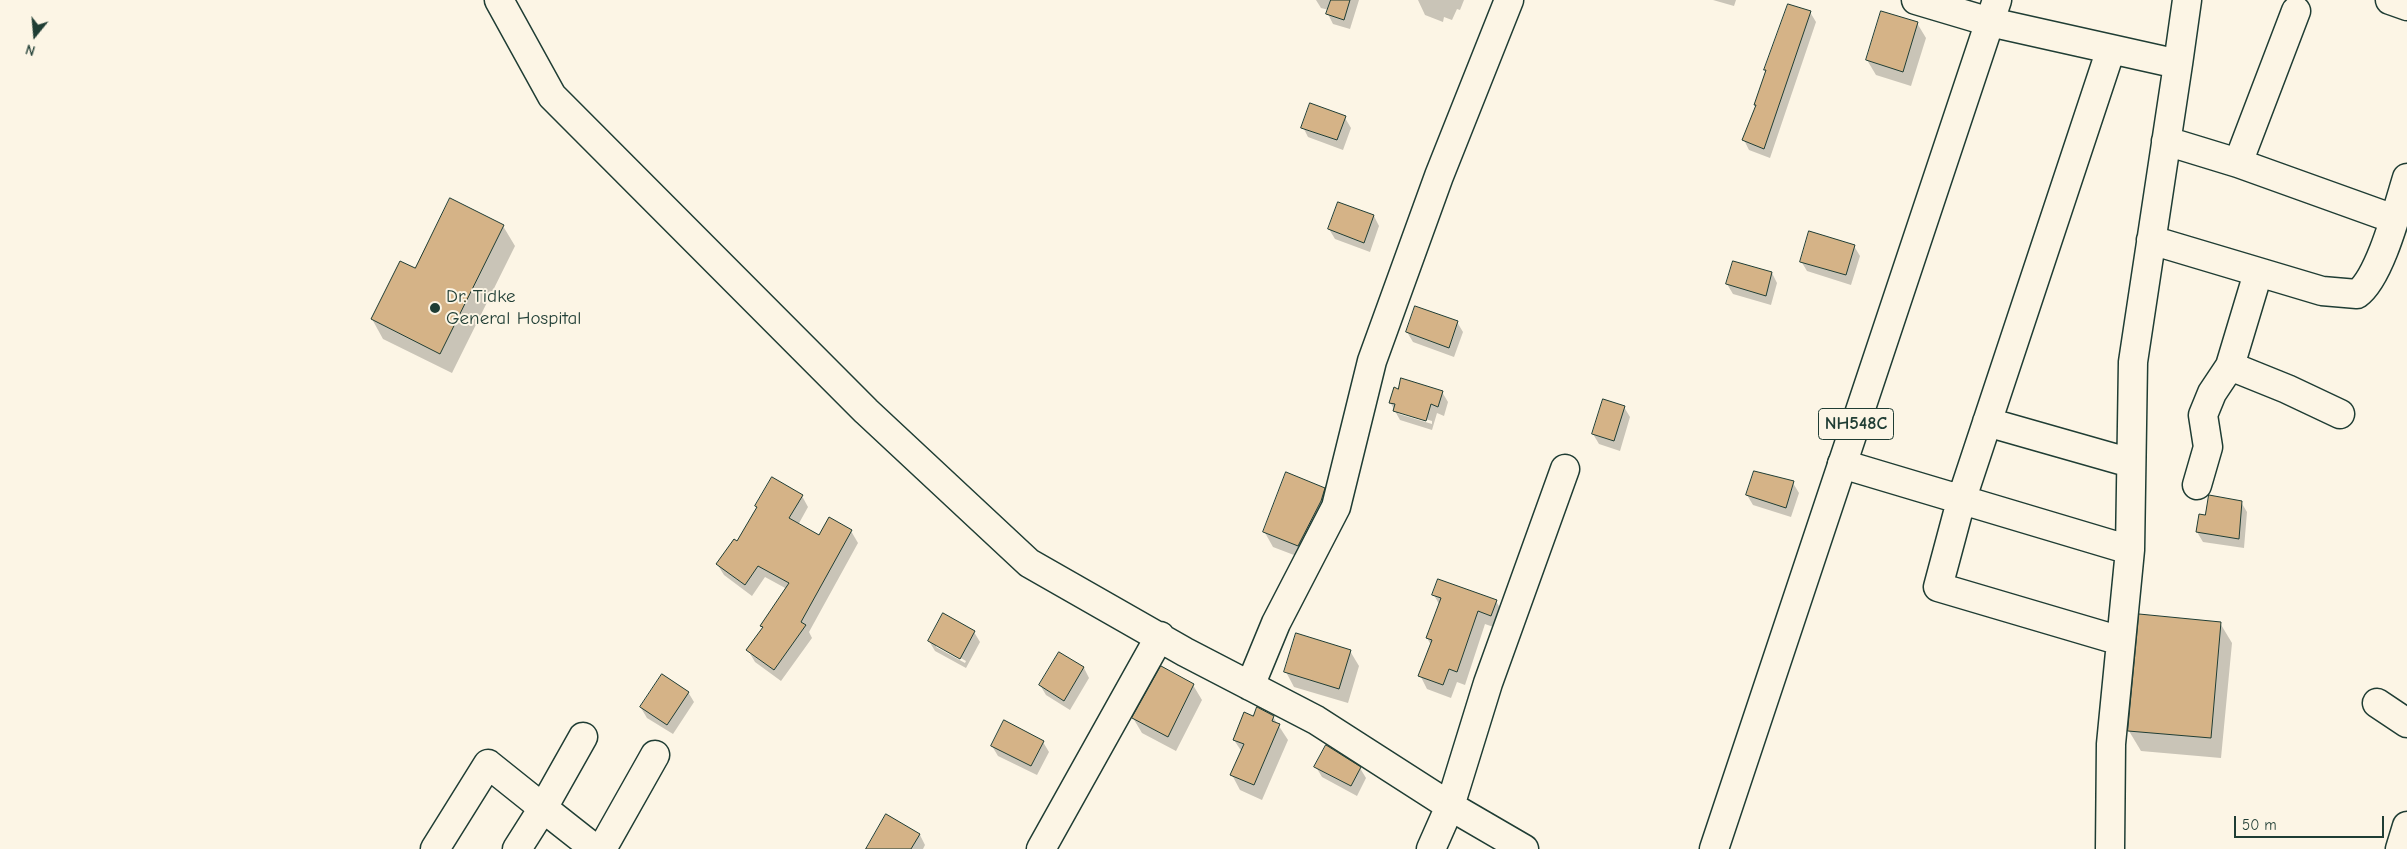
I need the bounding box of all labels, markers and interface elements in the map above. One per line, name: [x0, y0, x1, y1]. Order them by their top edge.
north arrow: [10, 10, 60, 60]
text: N: [24, 40, 37, 59]
place label: Dr. Tidke General Hospital: [446, 286, 581, 330]
marker: Dr. Tidke General Hospital: [428, 301, 442, 315]
road number: NH548C: [1818, 408, 1894, 439]
scale bar: [2237, 806, 2387, 838]
text: 50 m: [2242, 816, 2277, 834]

